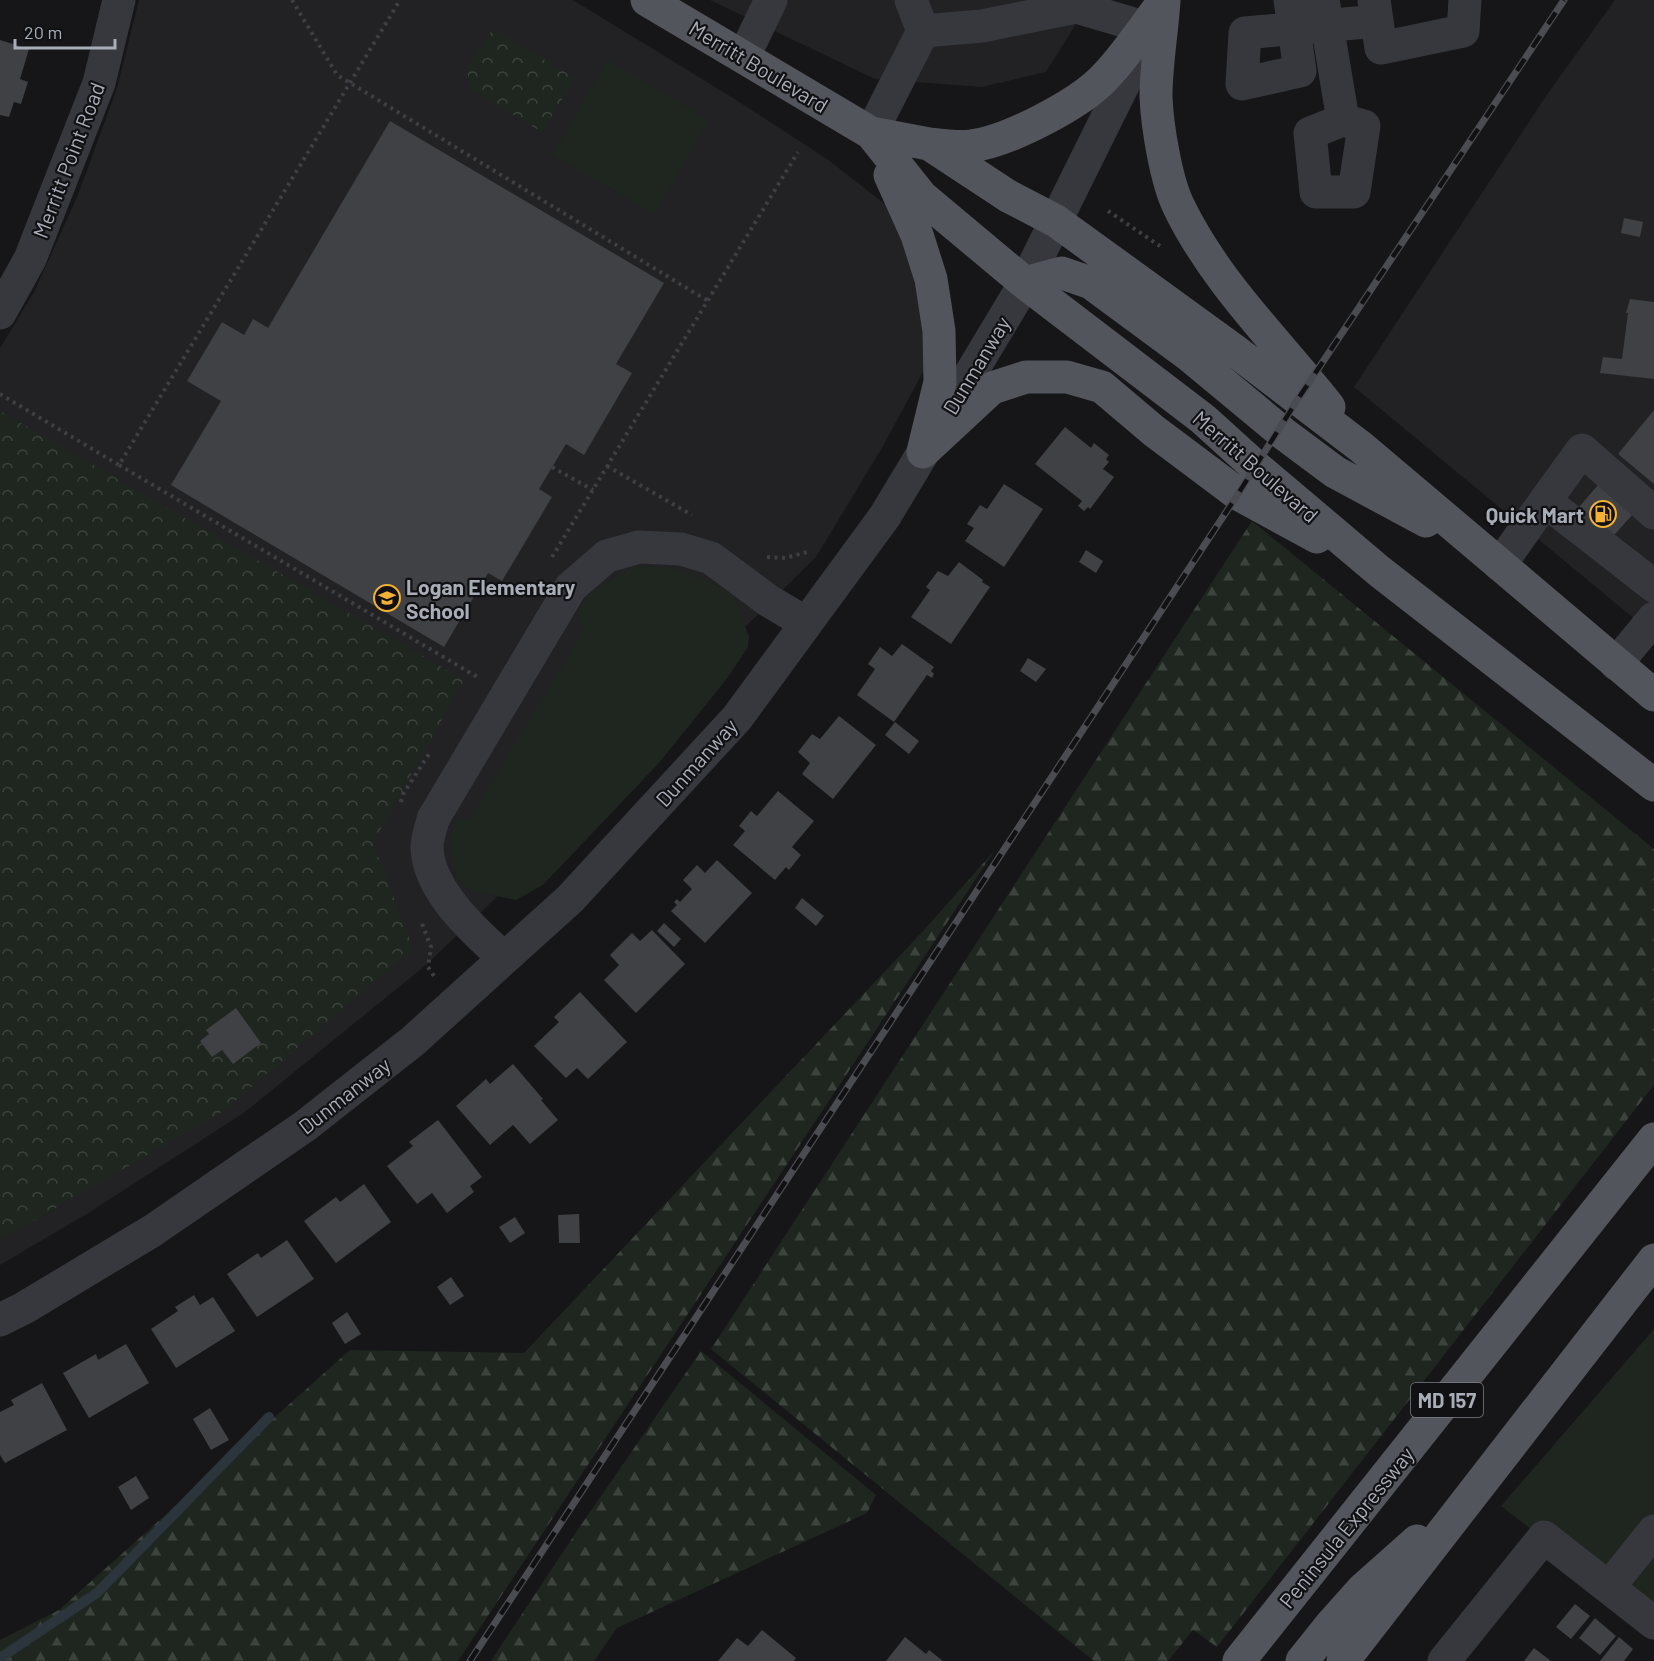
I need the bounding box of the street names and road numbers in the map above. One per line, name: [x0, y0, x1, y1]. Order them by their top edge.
street label: Merritt Boulevard: [685, 15, 833, 117]
street label: Merritt Point Road: [27, 79, 109, 241]
street label: Dunmanway: [937, 311, 1015, 418]
street label: Merritt Boulevard: [1188, 405, 1324, 527]
street label: Dunmanway: [650, 713, 742, 811]
street label: Dunmanway: [293, 1051, 395, 1139]
road number: MD 157: [1411, 1383, 1483, 1417]
street label: Peninsula Expressway: [1273, 1441, 1419, 1612]

